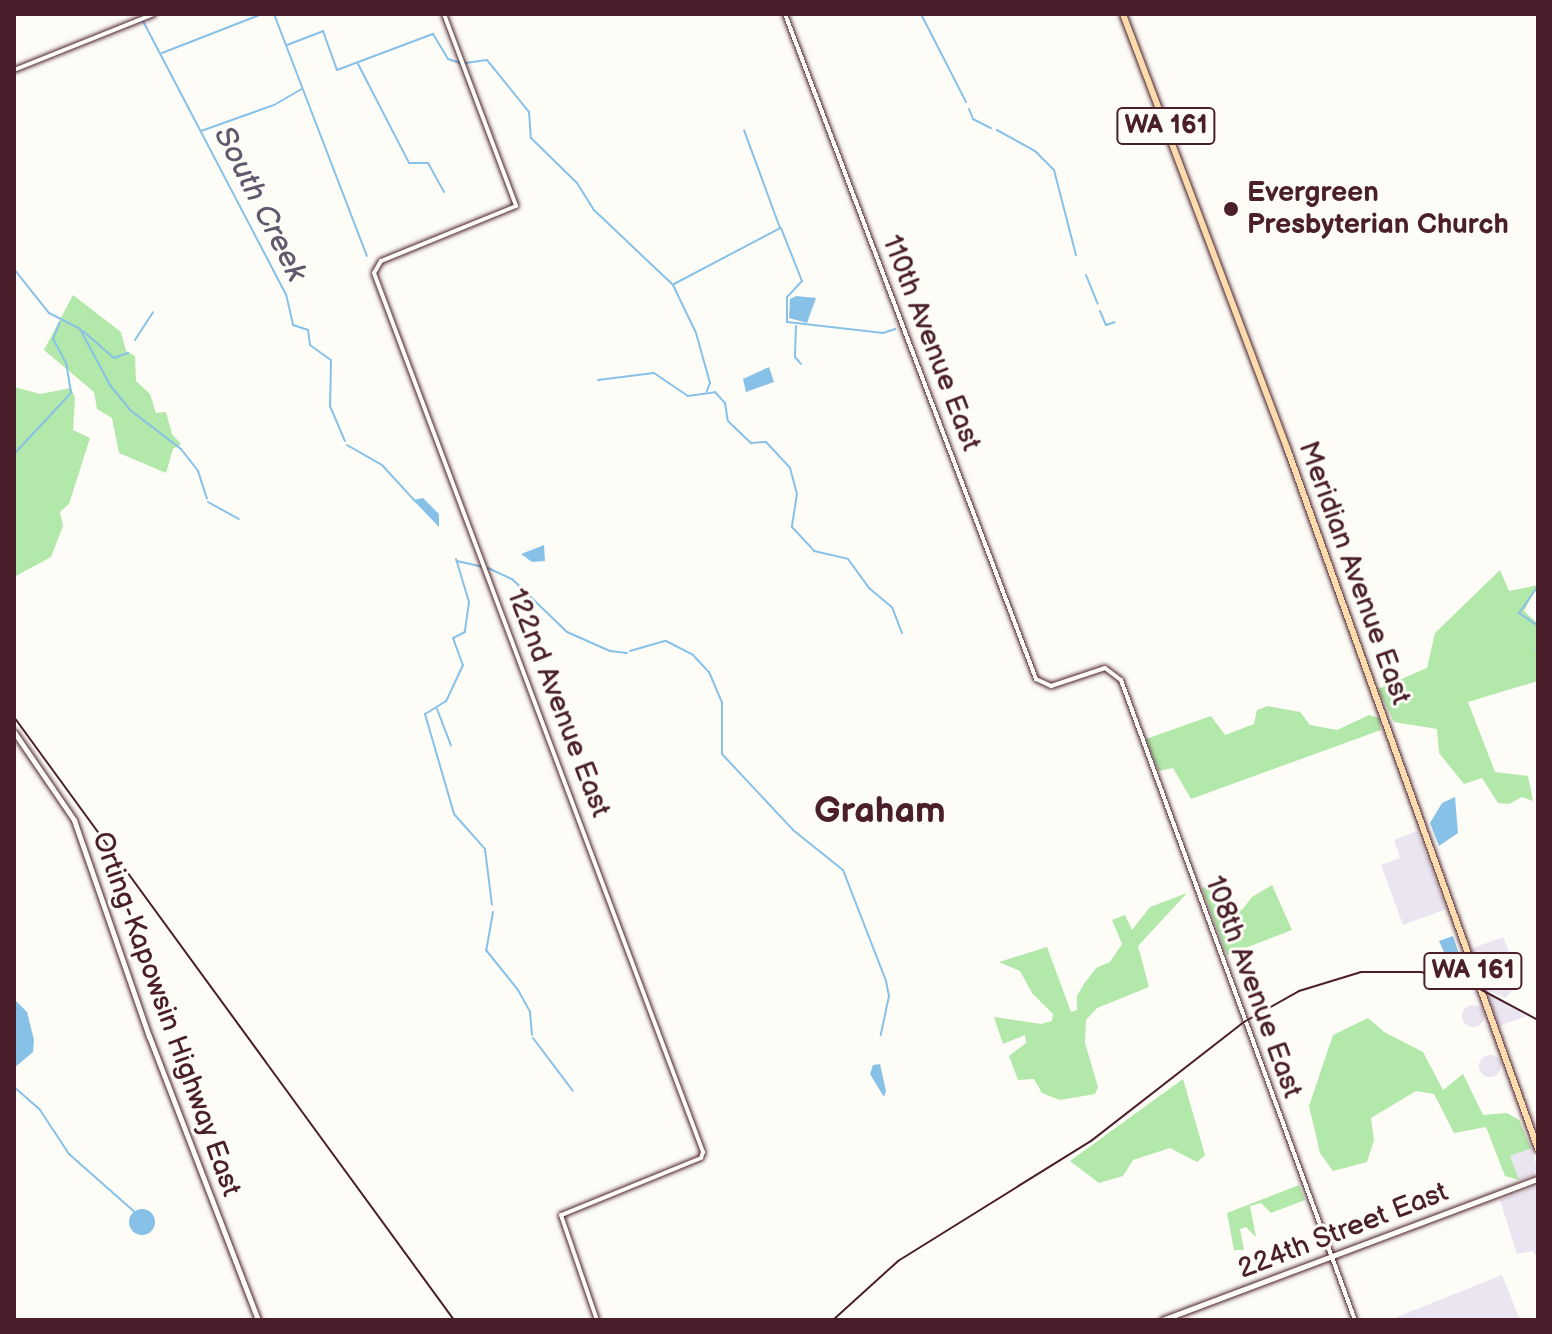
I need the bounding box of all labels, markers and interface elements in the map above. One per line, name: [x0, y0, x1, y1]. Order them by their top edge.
road number: WA 161: [1116, 104, 1216, 148]
water label: South Creek: [206, 121, 314, 287]
place label: Evergreen Presbyterian Church: [1247, 176, 1509, 242]
marker: Evergreen Presbyterian Church: [1222, 200, 1240, 218]
street label: 110th Avenue East: [874, 231, 988, 455]
street label: Meridian Avenue East: [1291, 437, 1417, 709]
street label: 122nd Avenue East: [499, 584, 617, 822]
district label: Graham: [814, 790, 946, 834]
street label: Orting-Kapowsin Highway East: [84, 826, 248, 1202]
street label: 108th Avenue East: [1197, 872, 1309, 1102]
road number: WA 161: [1423, 949, 1523, 993]
street label: 224th Street East: [1233, 1175, 1453, 1287]

